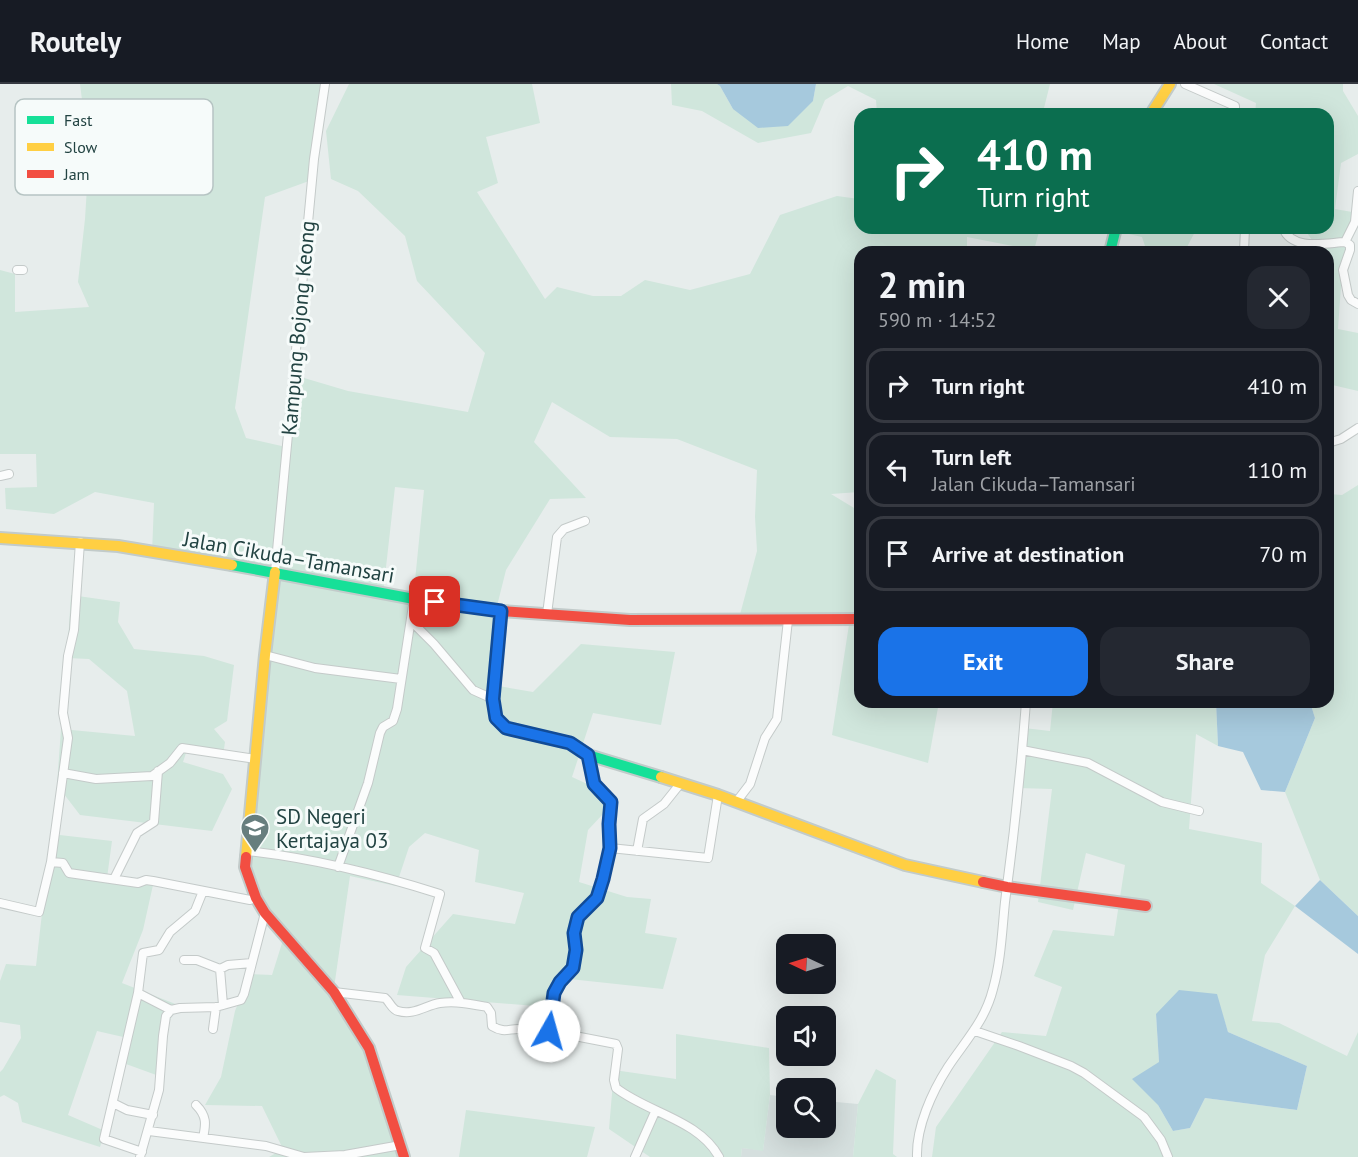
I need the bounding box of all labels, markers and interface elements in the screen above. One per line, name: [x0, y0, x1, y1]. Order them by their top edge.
text: Routely: [30, 23, 121, 60]
text: Home: [1016, 28, 1069, 55]
text: Map: [1102, 28, 1141, 55]
text: About: [1174, 28, 1227, 55]
text: Contact: [1260, 28, 1328, 55]
legend: [15, 99, 213, 195]
text: Fast: [64, 110, 93, 130]
text: 410 m: [977, 127, 1093, 182]
icon: right: [878, 132, 956, 210]
text: Slow: [64, 137, 98, 157]
text: Jam: [63, 164, 90, 184]
text: Turn right: [977, 180, 1090, 214]
street label: Kampung Bojong Keong: [275, 219, 321, 437]
text: 2 min: [878, 261, 966, 308]
button: close: [1247, 266, 1310, 329]
text: 590 m · 14:52: [878, 307, 996, 333]
icon: right: [881, 369, 914, 402]
text: Turn right: [932, 372, 1024, 400]
text: 410 m: [1247, 372, 1307, 400]
text: Turn left: [932, 443, 1012, 471]
icon: left: [881, 453, 914, 486]
text: 110 m: [1247, 456, 1307, 484]
text: Jalan Cikuda–Tamansari: [932, 471, 1136, 497]
street label: Jalan Cikuda–Tamansari: [180, 525, 397, 589]
icon: arrive: [881, 537, 914, 570]
text: Arrive at destination: [932, 540, 1124, 568]
text: 70 m: [1259, 540, 1307, 568]
pin: [409, 576, 460, 627]
icon: arrive: [418, 585, 451, 618]
button: Exit: [878, 627, 1088, 696]
button: Share: [1100, 627, 1310, 696]
place label: SD Negeri Kertajaya 03: [276, 803, 389, 854]
school or university icon: SD Negeri Kertajaya 03: [239, 812, 271, 854]
north arrow: [776, 934, 836, 994]
map controls: [776, 934, 836, 1138]
position arrow: [517, 999, 581, 1063]
button: sound: [776, 1006, 836, 1066]
button: search: [776, 1078, 836, 1138]

